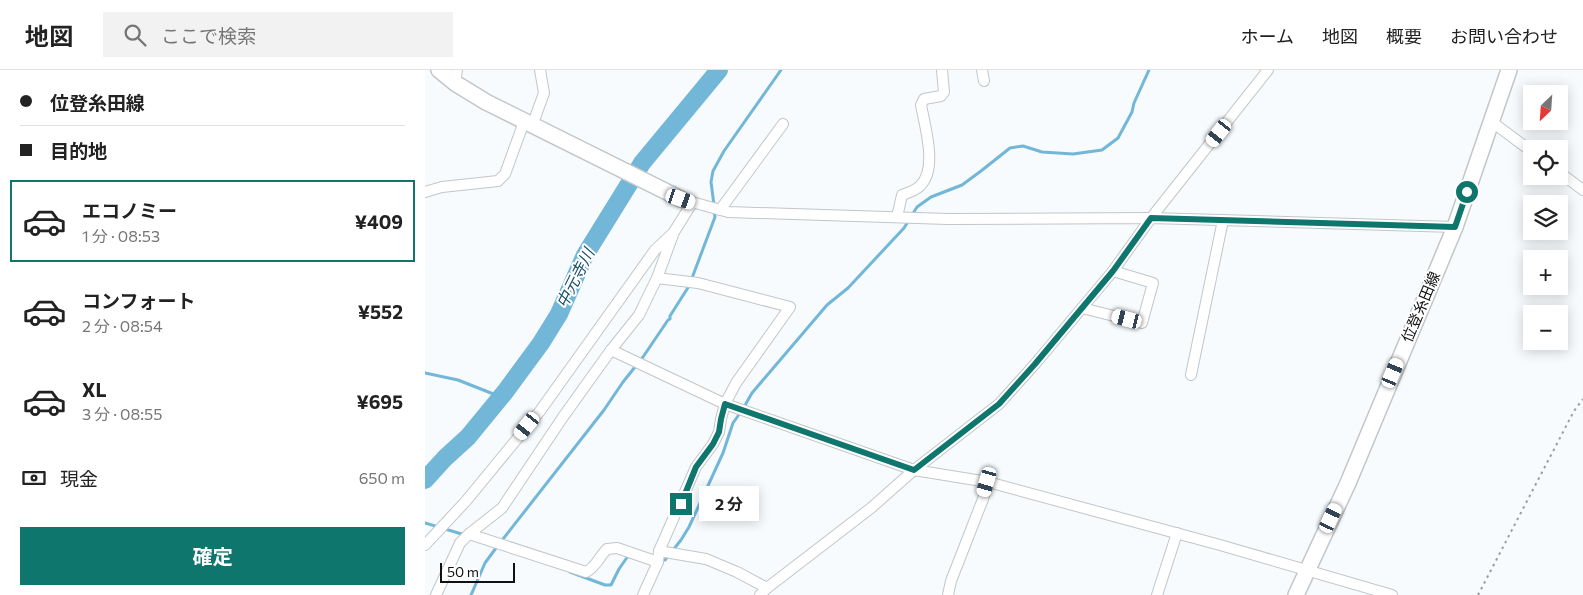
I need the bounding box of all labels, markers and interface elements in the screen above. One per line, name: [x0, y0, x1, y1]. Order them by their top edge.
search box: [103, 12, 453, 57]
text: 地図: [25, 21, 73, 50]
icon: search: [121, 21, 149, 49]
text: ここで検索: [161, 24, 256, 47]
text: ホーム: [1241, 25, 1294, 47]
text: 地図: [1322, 25, 1358, 47]
text: 概要: [1386, 25, 1422, 47]
text: お問い合わせ: [1450, 25, 1558, 47]
north arrow: [1523, 85, 1567, 130]
map controls: [1523, 85, 1568, 350]
text: 位登糸田線: [50, 91, 145, 114]
car: [1203, 117, 1234, 149]
text: 目的地: [50, 139, 107, 162]
button: locate: [1523, 140, 1568, 185]
route start: [1456, 181, 1478, 203]
car: [664, 187, 697, 211]
button: layers: [1523, 195, 1568, 240]
icon: car: [22, 199, 67, 244]
text: エコノミー: [82, 199, 177, 222]
text: ¥409: [355, 210, 403, 233]
text: 1 分 · 08:53: [82, 226, 160, 245]
water label: 中元寺川: [552, 243, 598, 311]
button: +: [1523, 250, 1568, 295]
street label: 位登糸田線: [1397, 269, 1443, 345]
icon: car: [22, 289, 67, 334]
text: コンフォート: [82, 289, 195, 312]
text: ¥552: [358, 300, 403, 323]
button: −: [1523, 305, 1568, 350]
car: [1110, 308, 1143, 330]
text: 2 分 · 08:54: [82, 316, 163, 335]
car: [1380, 356, 1405, 390]
text: XL: [82, 378, 107, 401]
icon: car: [22, 379, 67, 424]
text: ¥695: [357, 390, 403, 413]
text: 3 分 · 08:55: [82, 404, 162, 423]
car: [511, 410, 542, 442]
icon: cash: [20, 464, 48, 492]
car: [975, 466, 998, 498]
text: 現金: [60, 467, 98, 490]
text: 650 m: [359, 468, 405, 487]
callout: 2 分: [699, 486, 759, 522]
route end: [670, 493, 692, 515]
text: 2 分: [715, 494, 743, 513]
car: [1317, 501, 1344, 535]
button: 確定: [20, 527, 405, 585]
scale bar: [440, 560, 515, 583]
text: 50 m: [447, 563, 479, 580]

